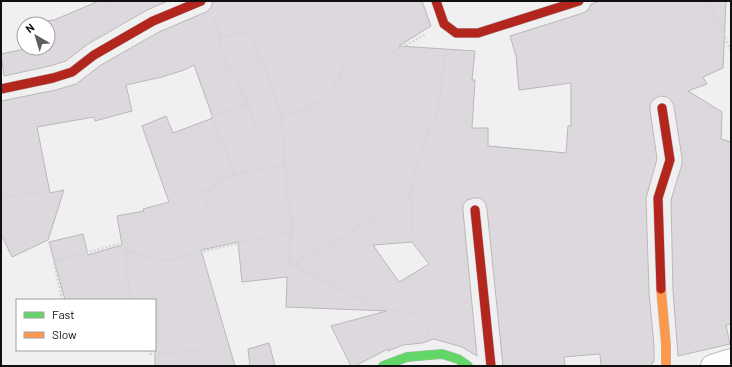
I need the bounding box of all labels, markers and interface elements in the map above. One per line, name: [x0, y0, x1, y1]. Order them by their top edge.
north arrow: [16, 16, 56, 56]
text: N: [23, 20, 36, 35]
legend: [16, 299, 156, 351]
text: Fast: [52, 307, 75, 321]
text: Slow: [52, 327, 77, 341]

